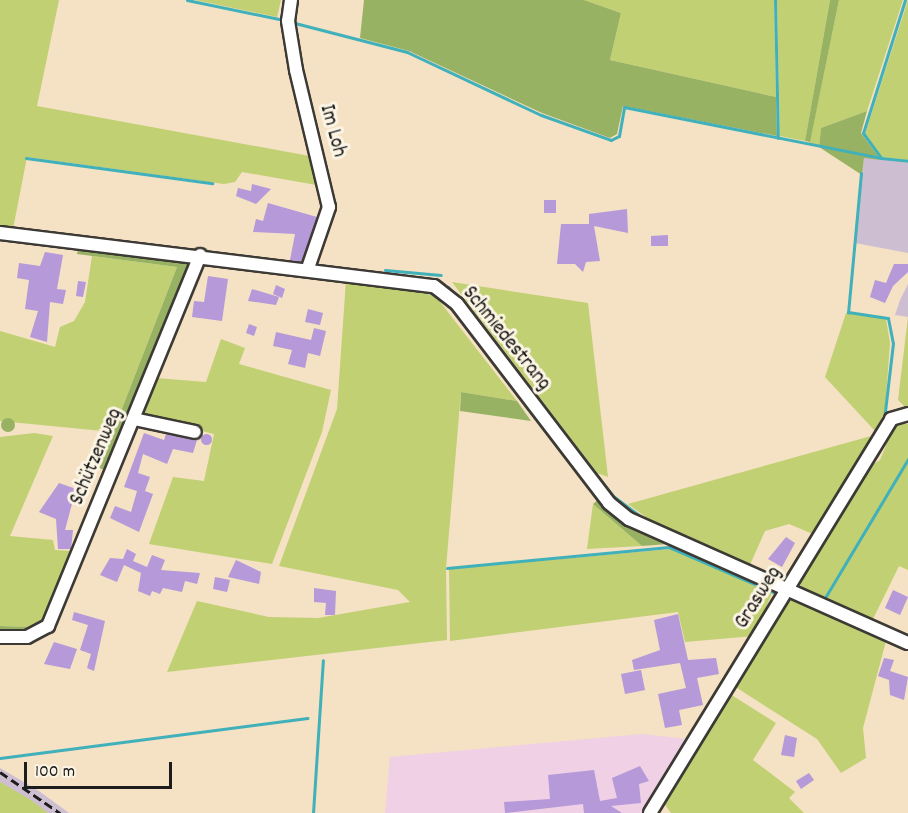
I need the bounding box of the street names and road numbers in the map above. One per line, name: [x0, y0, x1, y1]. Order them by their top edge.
street label: Im Loh: [313, 102, 351, 160]
street label: Schmiedestrang: [456, 282, 556, 396]
street label: Schützenweg: [65, 405, 129, 509]
street label: Grasweg: [730, 562, 788, 634]

